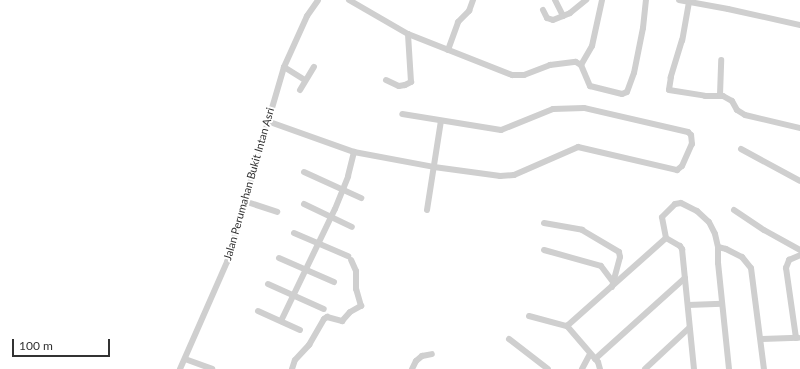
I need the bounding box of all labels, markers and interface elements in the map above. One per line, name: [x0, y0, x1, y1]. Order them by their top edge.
street label: Jalan Perumahan Bukit Intan Asri: [221, 106, 277, 262]
scale bar: [14, 331, 112, 357]
text: 100 m: [19, 338, 53, 353]

